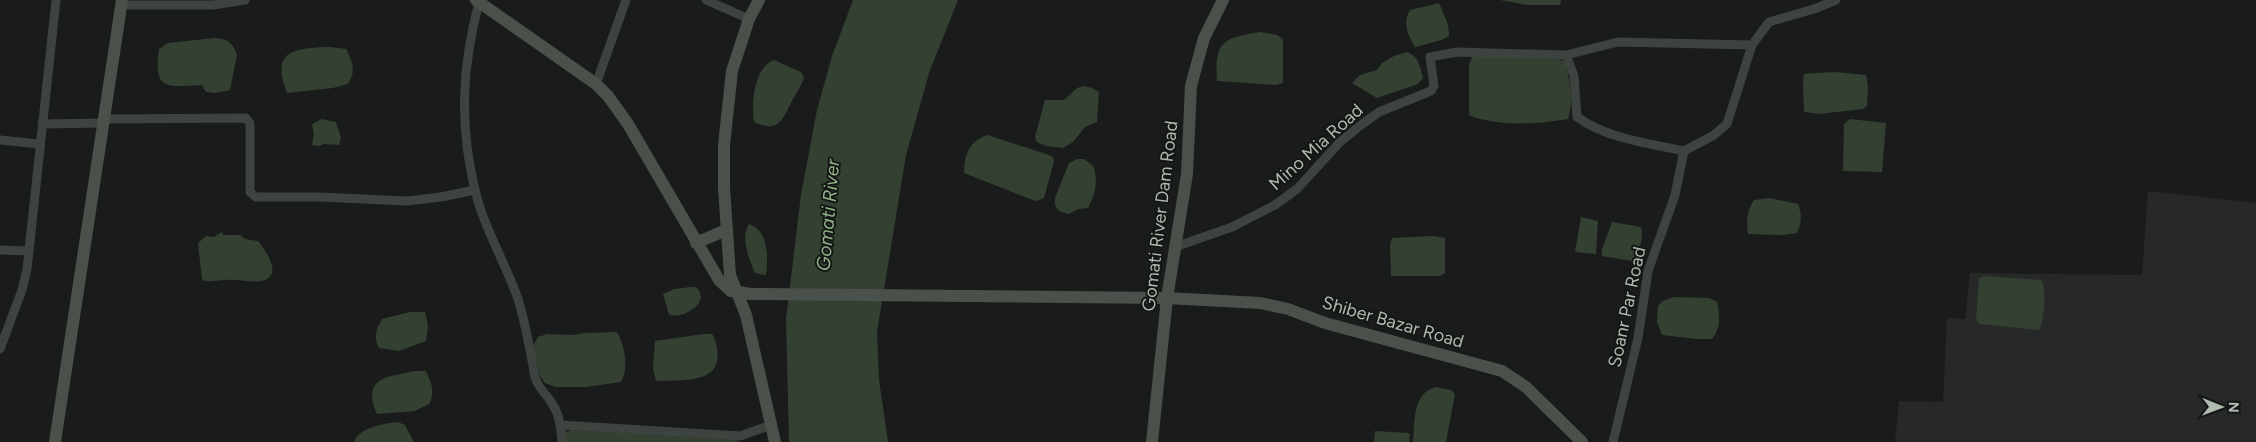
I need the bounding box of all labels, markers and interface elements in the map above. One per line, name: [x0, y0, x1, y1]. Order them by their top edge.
street label: Mino Mia Road: [1264, 99, 1368, 195]
street label: Gomati River Dam Road: [1137, 119, 1183, 313]
water label: Gomati River: [812, 158, 844, 272]
street label: Soanr Par Road: [1603, 245, 1651, 369]
street label: Shiber Bazar Road: [1320, 291, 1466, 353]
north arrow: [2196, 382, 2246, 432]
text: N: [2225, 402, 2242, 413]

